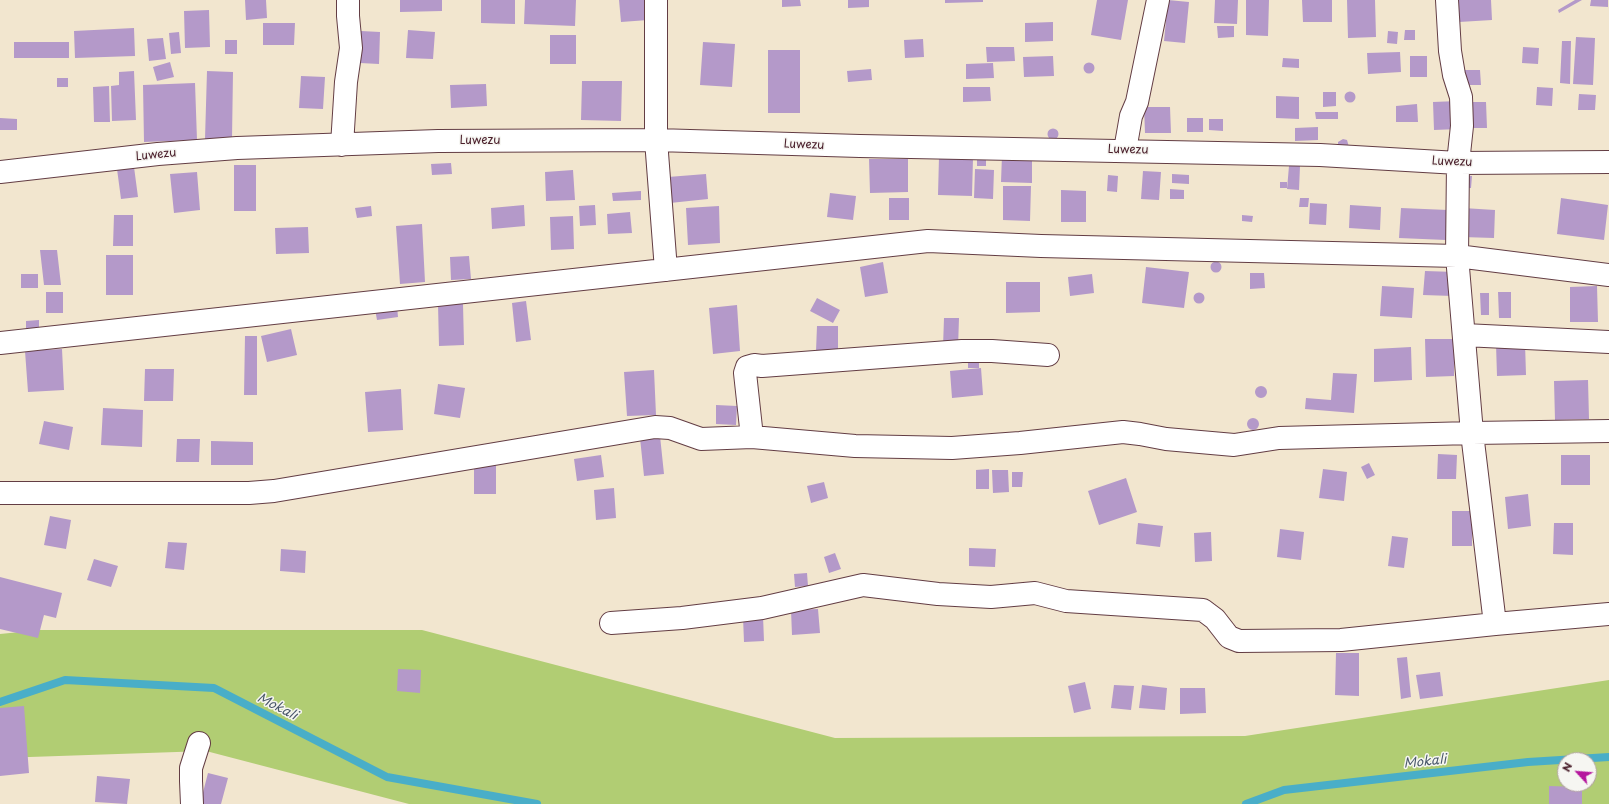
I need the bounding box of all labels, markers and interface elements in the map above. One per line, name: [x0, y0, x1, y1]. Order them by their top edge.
street label: Luwezu: [460, 134, 500, 148]
street label: Luwezu: [783, 137, 825, 153]
street label: Luwezu: [1107, 142, 1149, 158]
street label: Luwezu: [135, 146, 177, 164]
street label: Luwezu: [1431, 154, 1473, 170]
water label: Mokali: [254, 690, 300, 724]
water label: Mokali: [1403, 752, 1447, 772]
north arrow: [1557, 752, 1597, 792]
text: N: [1557, 759, 1576, 775]

